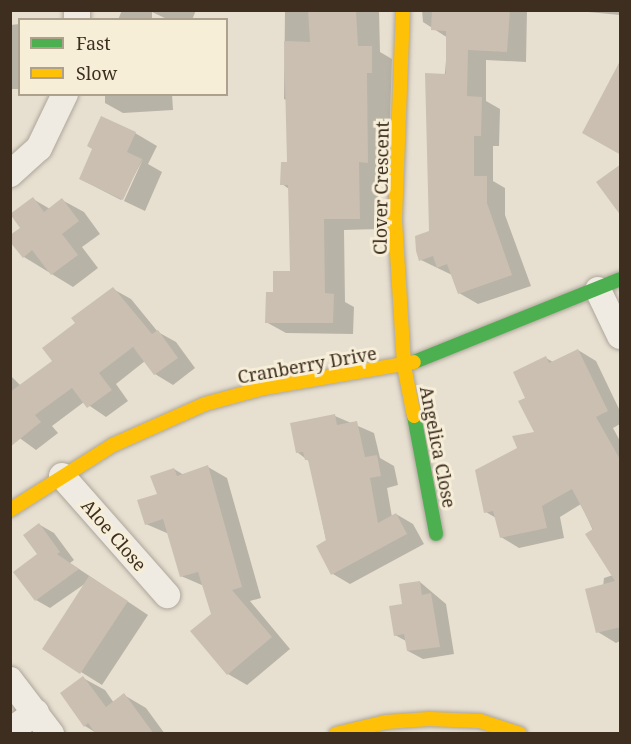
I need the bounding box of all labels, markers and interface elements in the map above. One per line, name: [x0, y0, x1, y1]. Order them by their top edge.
legend: [18, 18, 228, 96]
text: Fast: [76, 31, 111, 55]
text: Slow: [76, 61, 117, 85]
street label: Clover Crescent: [369, 121, 393, 255]
street label: Cranberry Drive: [236, 342, 378, 388]
street label: Angelica Close: [416, 384, 460, 510]
street label: Aloe Close: [77, 495, 151, 575]

